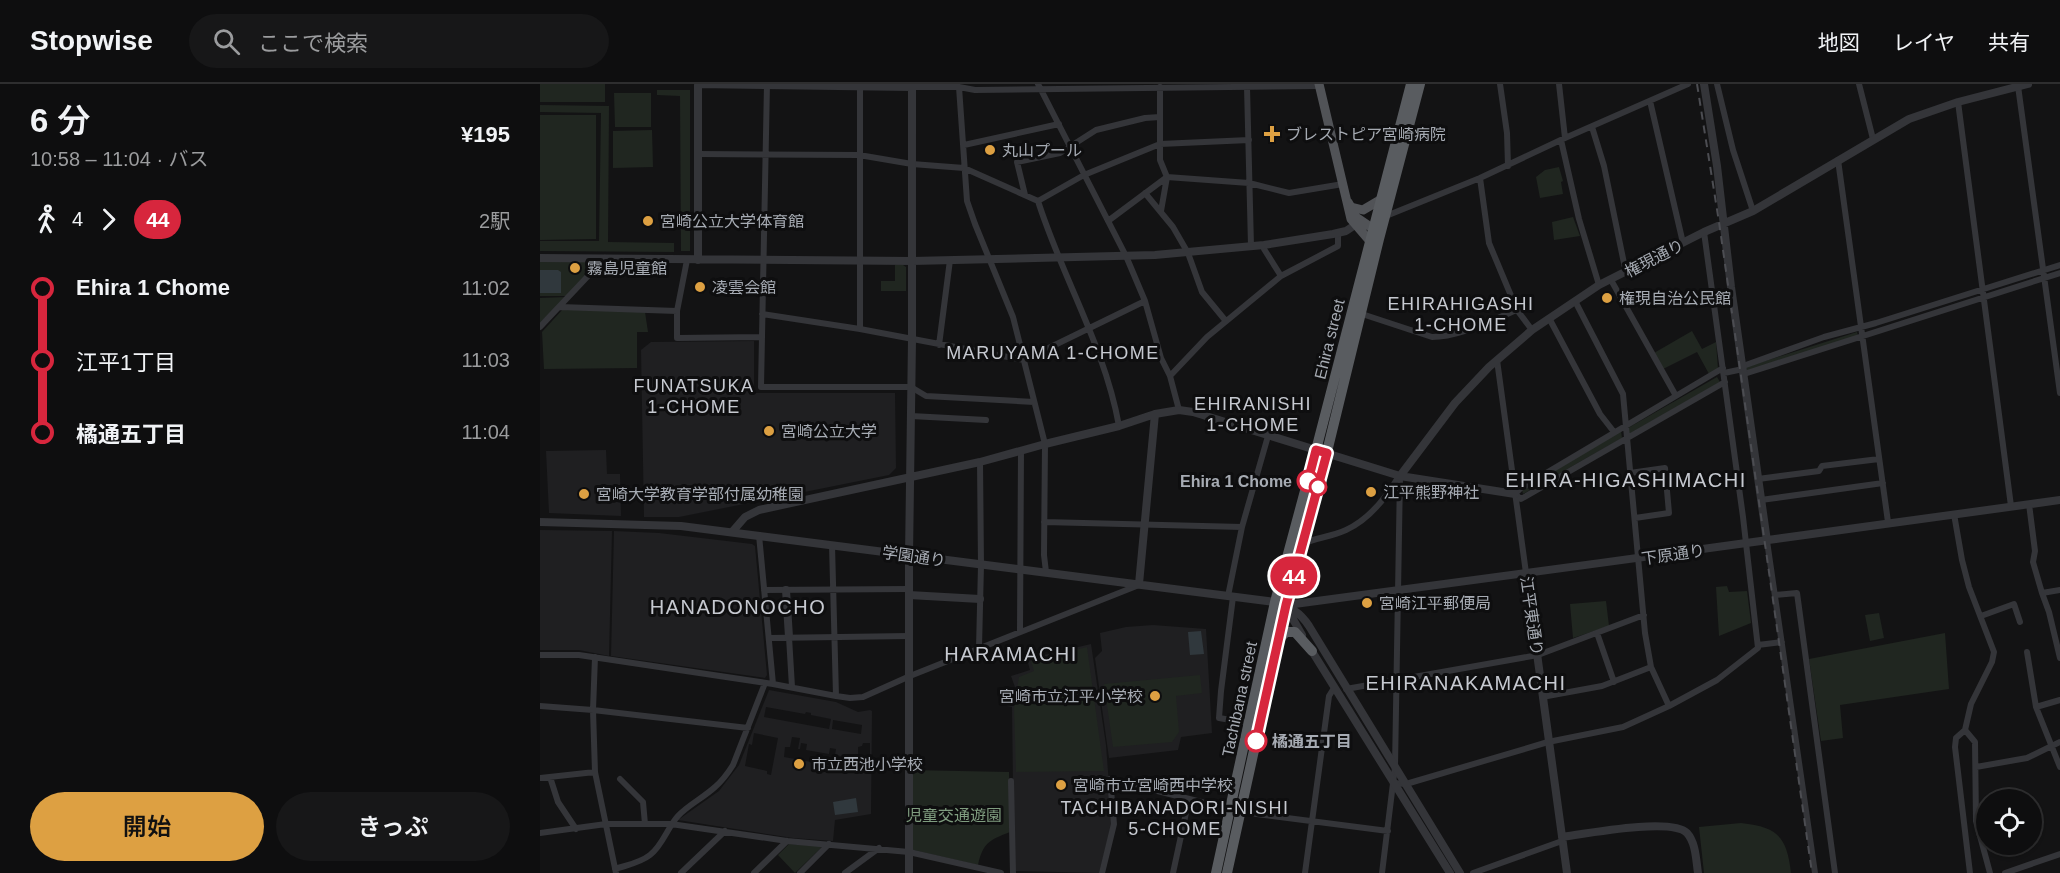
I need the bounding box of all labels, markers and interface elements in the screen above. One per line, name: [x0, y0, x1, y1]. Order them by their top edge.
search box: [189, 14, 609, 68]
text: Stopwise: [30, 25, 153, 56]
icon: search: [210, 25, 243, 58]
text: ここで検索: [258, 31, 368, 56]
text: 地図: [1818, 31, 1860, 54]
text: レイヤ: [1893, 31, 1955, 54]
text: 共有: [1988, 31, 2030, 54]
text: 6 分: [30, 102, 91, 139]
text: ¥195: [461, 122, 510, 147]
marker: ブレストピア宮崎病院: [1263, 125, 1281, 143]
place label: ブレストピア宮崎病院: [1286, 126, 1446, 143]
place label: 丸山プール: [1002, 142, 1082, 159]
marker: 丸山プール: [983, 143, 997, 157]
text: 10:58 – 11:04 · バス: [30, 148, 209, 170]
icon: walk: [30, 203, 63, 236]
icon: forward: [92, 203, 125, 236]
text: 4: [72, 208, 83, 230]
text: 44: [146, 208, 169, 231]
text: 2駅: [479, 210, 510, 232]
place label: 宮崎公立大学体育館: [660, 213, 804, 230]
marker: 宮崎公立大学体育館: [641, 214, 655, 228]
street label: 権現通り: [1622, 236, 1687, 281]
place label: 霧島児童館: [587, 260, 667, 277]
marker: 霧島児童館: [568, 261, 582, 275]
text: Ehira 1 Chome: [76, 275, 230, 300]
text: 11:02: [461, 277, 510, 299]
place label: 凌雲会館: [712, 279, 776, 296]
marker: 凌雲会館: [693, 280, 707, 294]
place label: 権現自治公民館: [1619, 290, 1731, 307]
marker: 権現自治公民館: [1600, 291, 1614, 305]
district label: EHIRAHIGASHI 1-CHOME: [1387, 294, 1535, 335]
street label: Ehira street: [1311, 297, 1348, 381]
district label: MARUYAMA 1-CHOME: [946, 343, 1160, 363]
text: 11:03: [461, 349, 510, 371]
text: 江平1丁目: [76, 350, 176, 375]
district label: FUNATSUKA 1-CHOME: [633, 376, 755, 417]
district label: EHIRANISHI 1-CHOME: [1194, 394, 1312, 435]
text: 11:04: [461, 421, 510, 443]
text: 橘通五丁目: [76, 422, 186, 447]
place label: 宮崎公立大学: [781, 423, 877, 440]
marker: 宮崎公立大学: [762, 424, 776, 438]
district label: EHIRA-HIGASHIMACHI: [1505, 469, 1747, 491]
marker: Ehira 1 Chome: [1297, 470, 1319, 492]
place label: Ehira 1 Chome: [1180, 473, 1292, 490]
unlabelled marker: [1309, 478, 1327, 496]
place label: 江平熊野神社: [1383, 484, 1479, 501]
marker: 江平熊野神社: [1364, 485, 1378, 499]
place label: 宮崎大学教育学部付属幼稚園: [596, 486, 804, 503]
marker: 宮崎大学教育学部付属幼稚園: [577, 487, 591, 501]
street label: 下原通り: [1640, 542, 1706, 567]
street label: 学園通り: [881, 544, 947, 569]
line badge: 44: [1267, 556, 1321, 596]
text: 44: [1282, 565, 1306, 588]
street label: 江平東通り: [1518, 575, 1545, 657]
place label: 宮崎江平郵便局: [1379, 595, 1491, 612]
district label: HANADONOCHO: [650, 596, 826, 618]
marker: 宮崎江平郵便局: [1360, 596, 1374, 610]
street label: Tachibana street: [1219, 639, 1260, 758]
district label: HARAMACHI: [944, 643, 1078, 665]
district label: EHIRANAKAMACHI: [1365, 672, 1567, 694]
place label: 宮崎市立江平小学校: [999, 688, 1143, 705]
marker: 宮崎市立江平小学校: [1148, 689, 1162, 703]
marker: 橘通五丁目: [1245, 730, 1267, 752]
place label: 橘通五丁目: [1272, 733, 1352, 750]
place label: 市立西池小学校: [811, 756, 923, 773]
marker: 市立西池小学校: [792, 757, 806, 771]
place label: 宮崎市立宮崎西中学校: [1073, 777, 1233, 794]
marker: 宮崎市立宮崎西中学校: [1054, 778, 1068, 792]
map controls: [1976, 789, 2042, 855]
button: locate: [1976, 789, 2042, 855]
button: 開始: [30, 792, 264, 861]
button: きっぷ: [276, 792, 510, 861]
district label: TACHIBANADORI-NISHI 5-CHOME: [1060, 798, 1290, 839]
park label: 児童交通遊園: [906, 807, 1002, 824]

